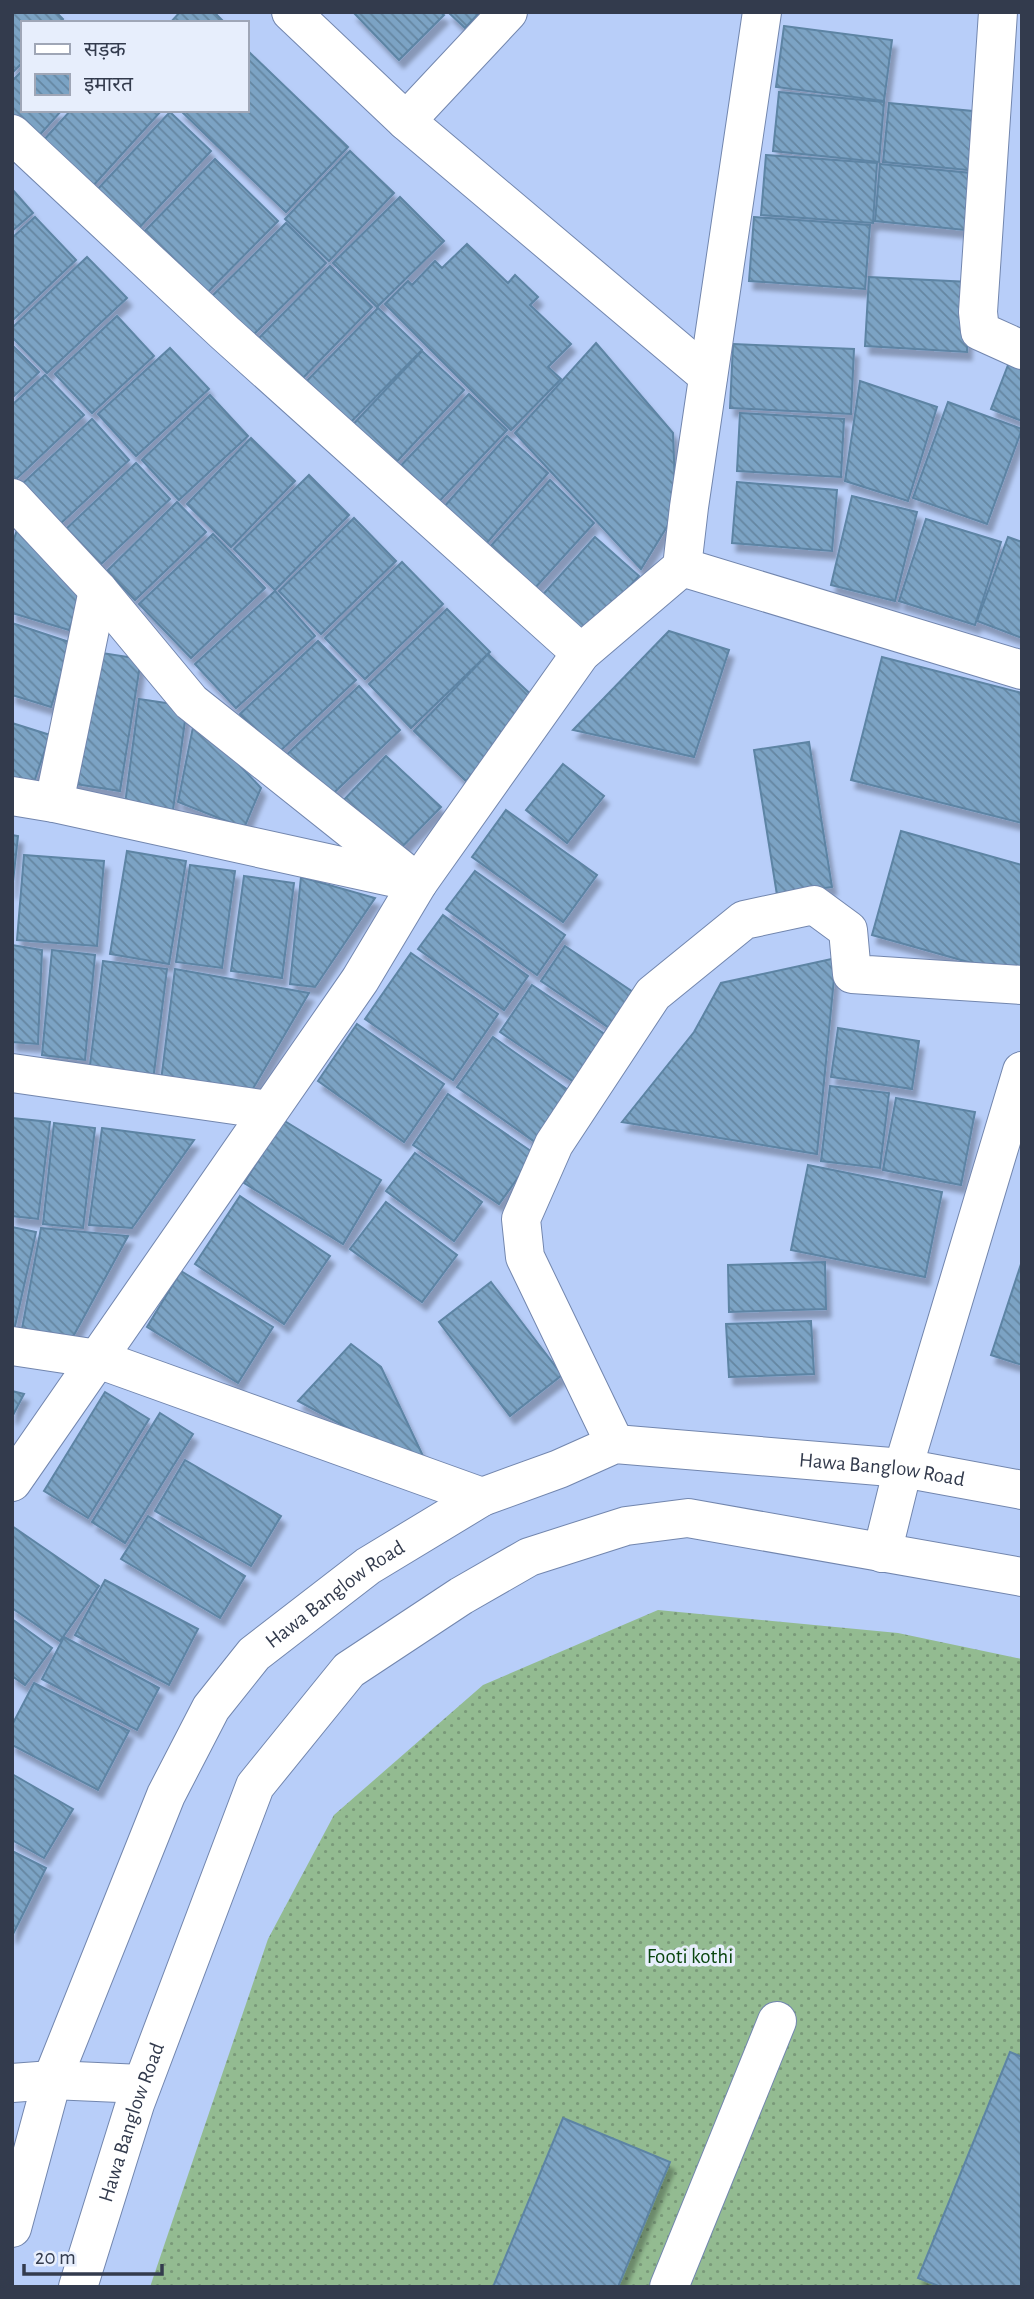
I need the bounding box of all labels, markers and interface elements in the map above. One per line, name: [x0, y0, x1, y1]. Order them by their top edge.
legend: [21, 21, 248, 112]
text: सड़क: [84, 39, 126, 60]
text: इमारत: [84, 74, 134, 95]
street label: Hawa Banglow Road: [798, 1449, 967, 1490]
street label: Hawa Banglow Road: [261, 1536, 408, 1652]
park label: Footi kothi: [647, 1946, 733, 1967]
street label: Hawa Banglow Road: [95, 2040, 168, 2205]
scale bar: [24, 2232, 163, 2276]
text: 20 m: [35, 2247, 76, 2268]

